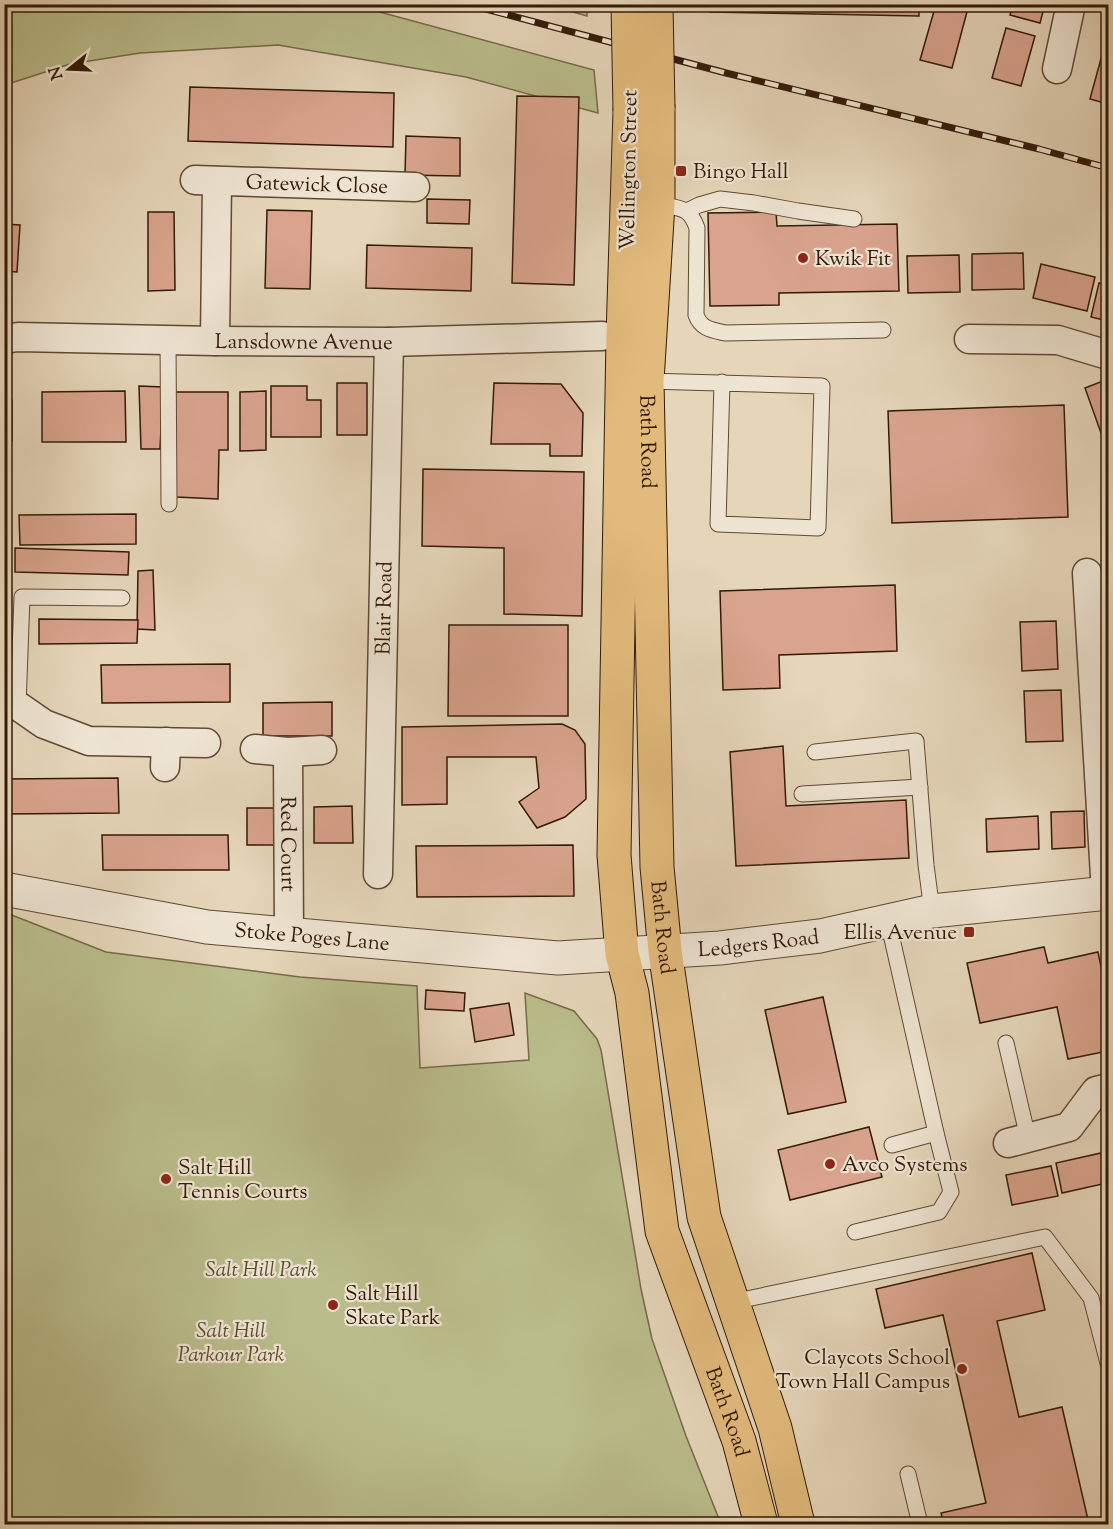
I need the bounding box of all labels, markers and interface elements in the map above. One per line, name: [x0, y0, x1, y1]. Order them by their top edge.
north arrow: [39, 39, 99, 99]
text: N: [44, 63, 70, 82]
street label: Wellington Street: [614, 89, 646, 251]
place label: Bingo Hall: [693, 158, 789, 188]
marker: Bingo Hall: [674, 164, 688, 178]
street label: Gatewick Close: [245, 169, 389, 203]
place label: Kwik Fit: [815, 245, 891, 275]
marker: Kwik Fit: [796, 251, 810, 265]
street label: Lansdowne Avenue: [215, 328, 393, 359]
street label: Bath Road: [630, 394, 662, 489]
street label: Blair Road: [370, 561, 401, 655]
street label: Red Court: [271, 796, 302, 892]
street label: Bath Road: [641, 879, 681, 977]
street label: Stoke Poges Lane: [233, 916, 391, 960]
place label: Ellis Avenue: [844, 919, 957, 949]
street label: Ledgers Road: [697, 923, 821, 966]
marker: Ellis Avenue: [962, 925, 976, 939]
place label: Avco Systems: [842, 1151, 968, 1181]
place label: Salt Hill Tennis Courts: [178, 1154, 307, 1208]
marker: Avco Systems: [823, 1157, 837, 1171]
marker: Salt Hill Tennis Courts: [159, 1172, 173, 1186]
park label: Salt Hill Park: [205, 1256, 317, 1286]
place label: Salt Hill Skate Park: [345, 1280, 441, 1334]
marker: Salt Hill Skate Park: [326, 1298, 340, 1312]
park label: Salt Hill Parkour Park: [178, 1317, 285, 1371]
place label: Claycots School Town Hall Campus: [776, 1344, 950, 1398]
marker: Claycots School Town Hall Campus: [955, 1362, 969, 1376]
street label: Bath Road: [696, 1363, 756, 1461]

